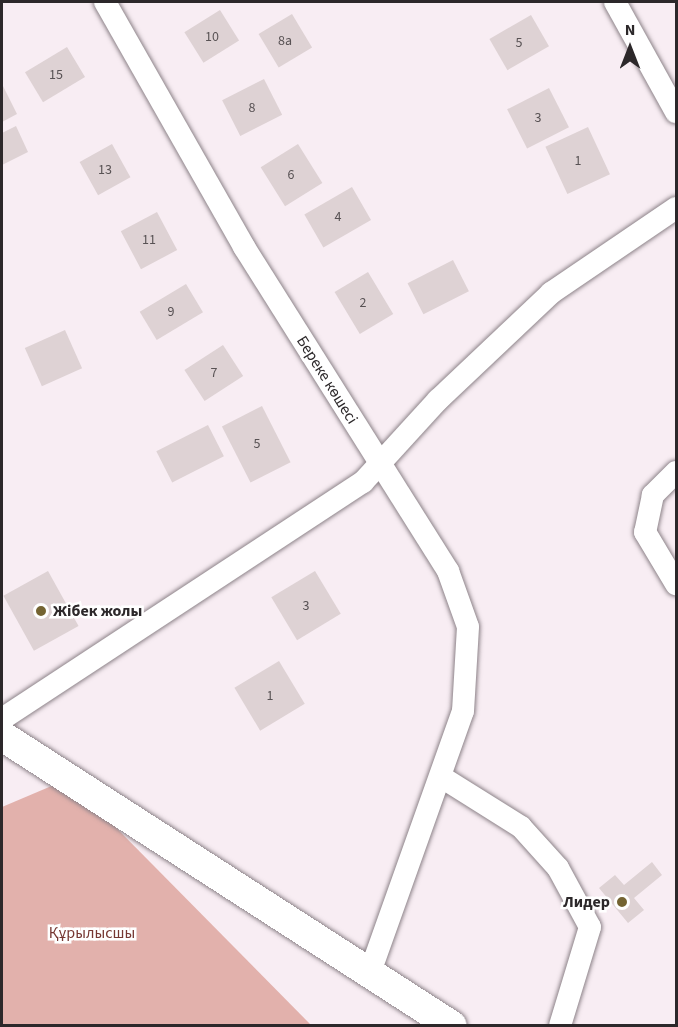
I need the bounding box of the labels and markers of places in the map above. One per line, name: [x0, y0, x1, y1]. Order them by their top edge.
place label: Жібек жолы: [53, 601, 142, 621]
marker: Жібек жолы: [34, 604, 48, 618]
place label: Лидер: [563, 892, 610, 912]
marker: Лидер: [615, 895, 629, 909]

